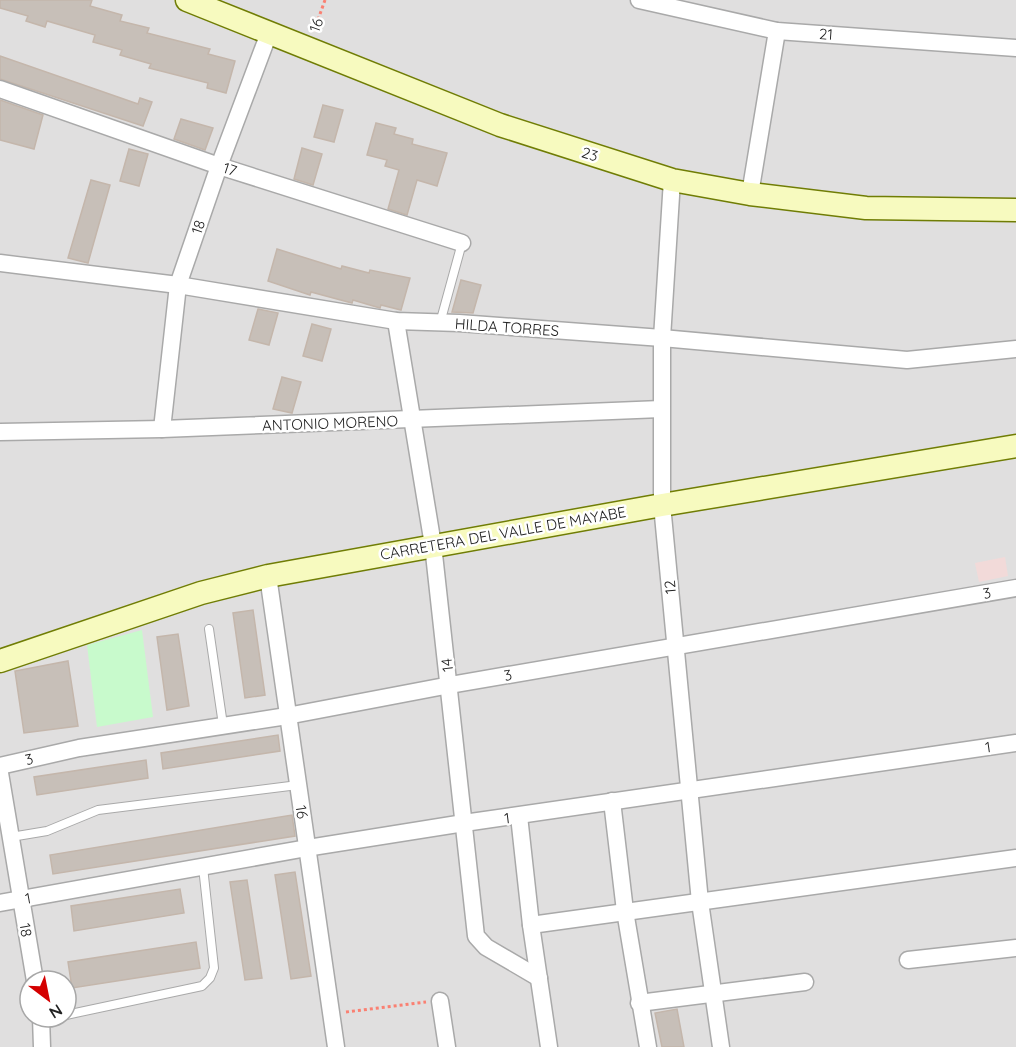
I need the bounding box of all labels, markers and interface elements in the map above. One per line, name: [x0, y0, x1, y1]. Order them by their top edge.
street label: 16: [305, 15, 327, 35]
street label: 21: [818, 24, 834, 44]
street label: 23: [579, 142, 601, 166]
street label: 17: [221, 158, 240, 180]
street label: 18: [187, 217, 209, 237]
street label: HILDA TORRES: [454, 314, 560, 340]
street label: ANTONIO MORENO: [262, 411, 398, 435]
street label: CARRETERA DEL VALLE DE MAYABE: [379, 502, 627, 564]
street label: 12: [660, 579, 680, 595]
street label: 3: [981, 583, 993, 603]
street label: 14: [437, 657, 457, 673]
street label: 3: [502, 665, 514, 685]
street label: 1: [984, 737, 992, 757]
street label: 3: [23, 749, 35, 769]
street label: 16: [292, 804, 312, 820]
street label: 1: [503, 808, 511, 828]
street label: 1: [24, 888, 32, 908]
street label: 18: [15, 922, 37, 938]
north arrow: [18, 969, 78, 1029]
text: N: [46, 1000, 66, 1023]

